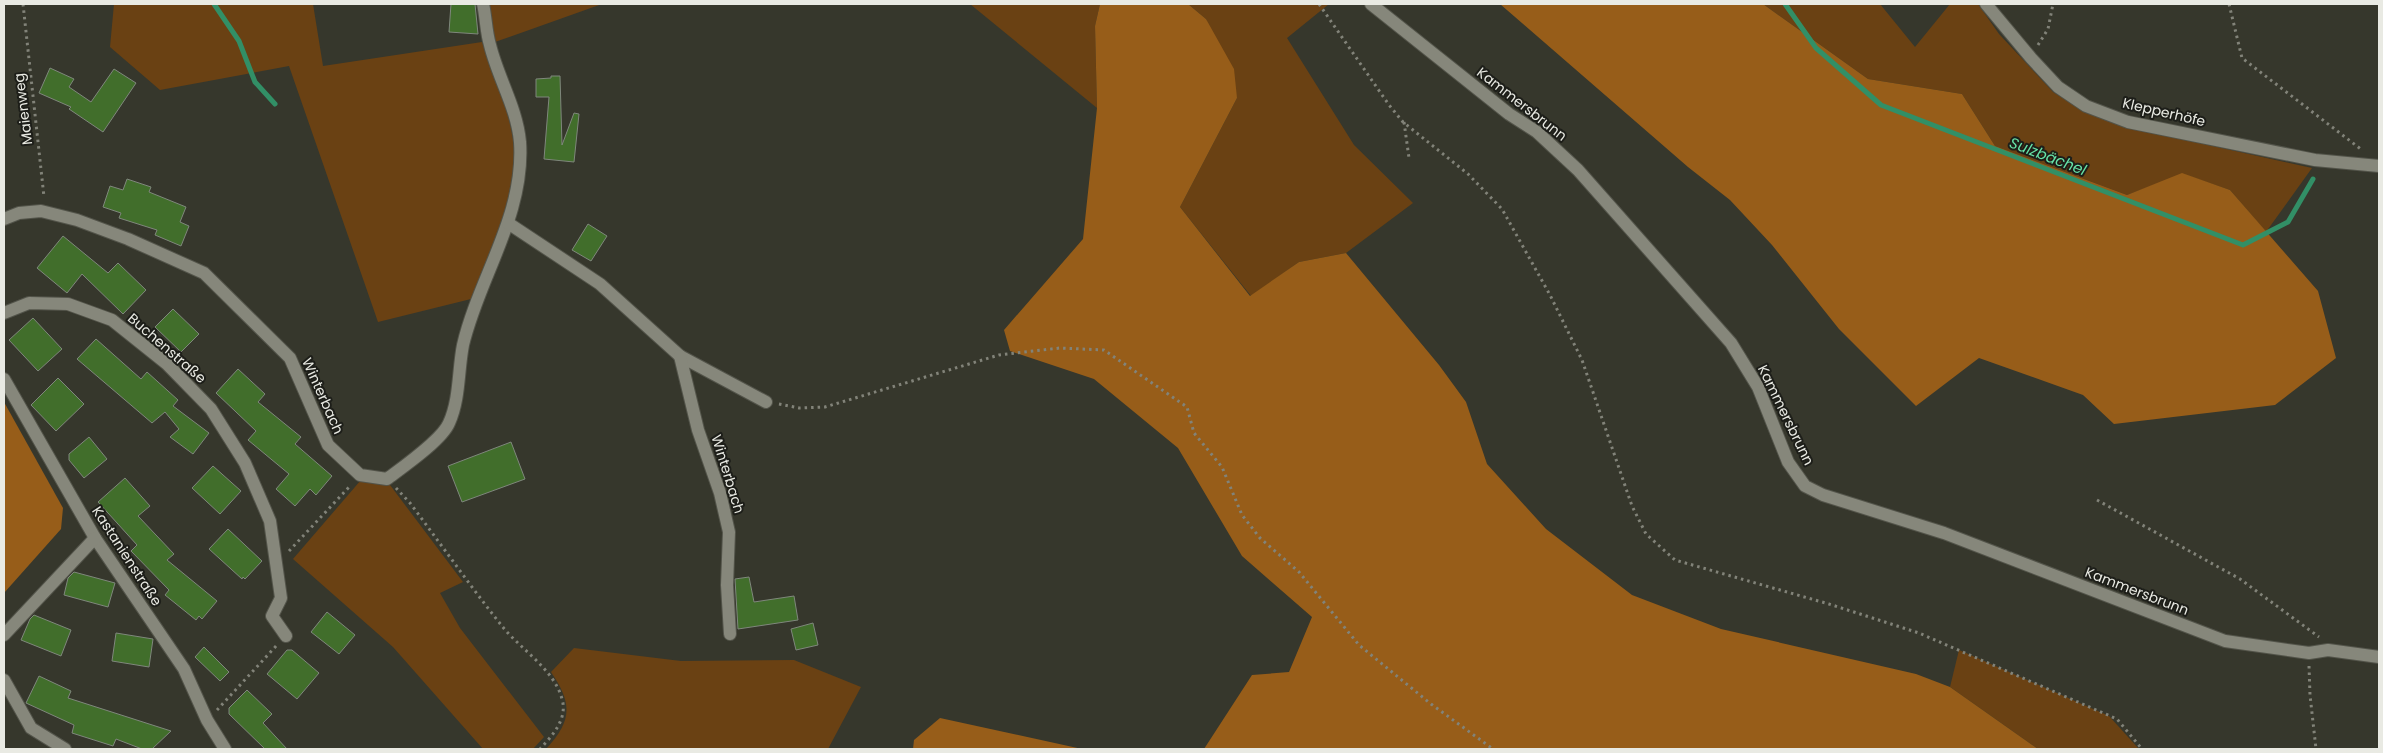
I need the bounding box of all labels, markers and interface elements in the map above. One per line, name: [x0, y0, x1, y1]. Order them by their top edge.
street label: Kammersbrunn: [1473, 62, 1571, 146]
street label: Maienweg: [9, 72, 37, 146]
street label: Klepperhöfe: [2121, 93, 2208, 131]
water label: Sulzbächel: [2007, 132, 2090, 180]
street label: Buchenstraße: [123, 308, 211, 388]
street label: Winterbach: [297, 355, 349, 437]
street label: Kammersbrunn: [1753, 361, 1819, 469]
street label: Winterbach: [707, 432, 749, 516]
street label: Kastanienstraße: [87, 502, 167, 610]
street label: Kammersbrunn: [2082, 562, 2192, 620]

